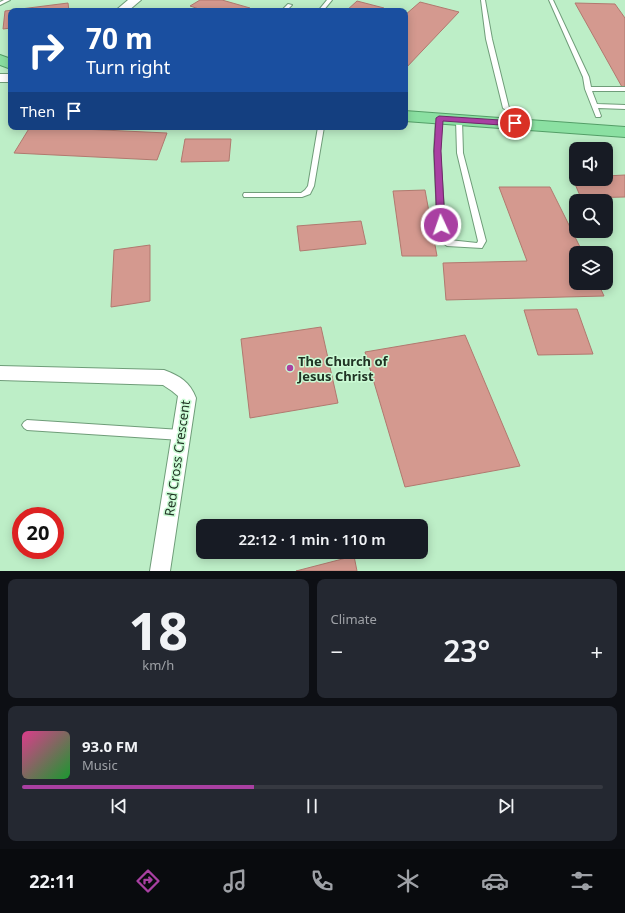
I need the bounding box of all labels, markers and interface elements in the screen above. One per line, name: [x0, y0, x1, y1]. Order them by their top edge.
text: 70 m: [86, 19, 153, 57]
icon: right: [20, 24, 72, 76]
text: Turn right: [86, 55, 170, 79]
icon: arrive: [63, 100, 85, 122]
text: Then: [20, 101, 55, 121]
pin: [498, 106, 532, 140]
icon: arrive: [504, 112, 526, 134]
map controls: [569, 142, 613, 290]
button: sound: [569, 142, 613, 186]
button: search: [569, 194, 613, 238]
position arrow: [420, 204, 462, 246]
button: layers: [569, 246, 613, 290]
place label: The Church of Jesus Christ: [297, 352, 389, 385]
marker: The Church of Jesus Christ: [285, 363, 295, 373]
street label: Red Cross Crescent: [160, 399, 194, 517]
speed limit sign: 20: [12, 507, 64, 559]
text: 22:12 · 1 min · 110 m: [238, 529, 386, 549]
text: 18: [129, 594, 188, 665]
text: Climate: [331, 610, 377, 628]
text: 23°: [443, 630, 490, 671]
text: −: [331, 636, 343, 666]
text: +: [590, 636, 603, 666]
text: km/h: [142, 656, 174, 674]
text: 93.0 FM: [82, 736, 138, 756]
text: Music: [82, 756, 118, 774]
icon: previous: [108, 795, 130, 817]
icon: pause: [301, 795, 323, 817]
icon: next: [495, 795, 517, 817]
icon: directions: [134, 867, 162, 895]
icon: music: [221, 867, 249, 895]
icon: phone: [308, 867, 336, 895]
icon: climate: [394, 867, 422, 895]
icon: car: [481, 867, 509, 895]
icon: filters: [568, 867, 596, 895]
text: 22:11: [29, 869, 76, 893]

